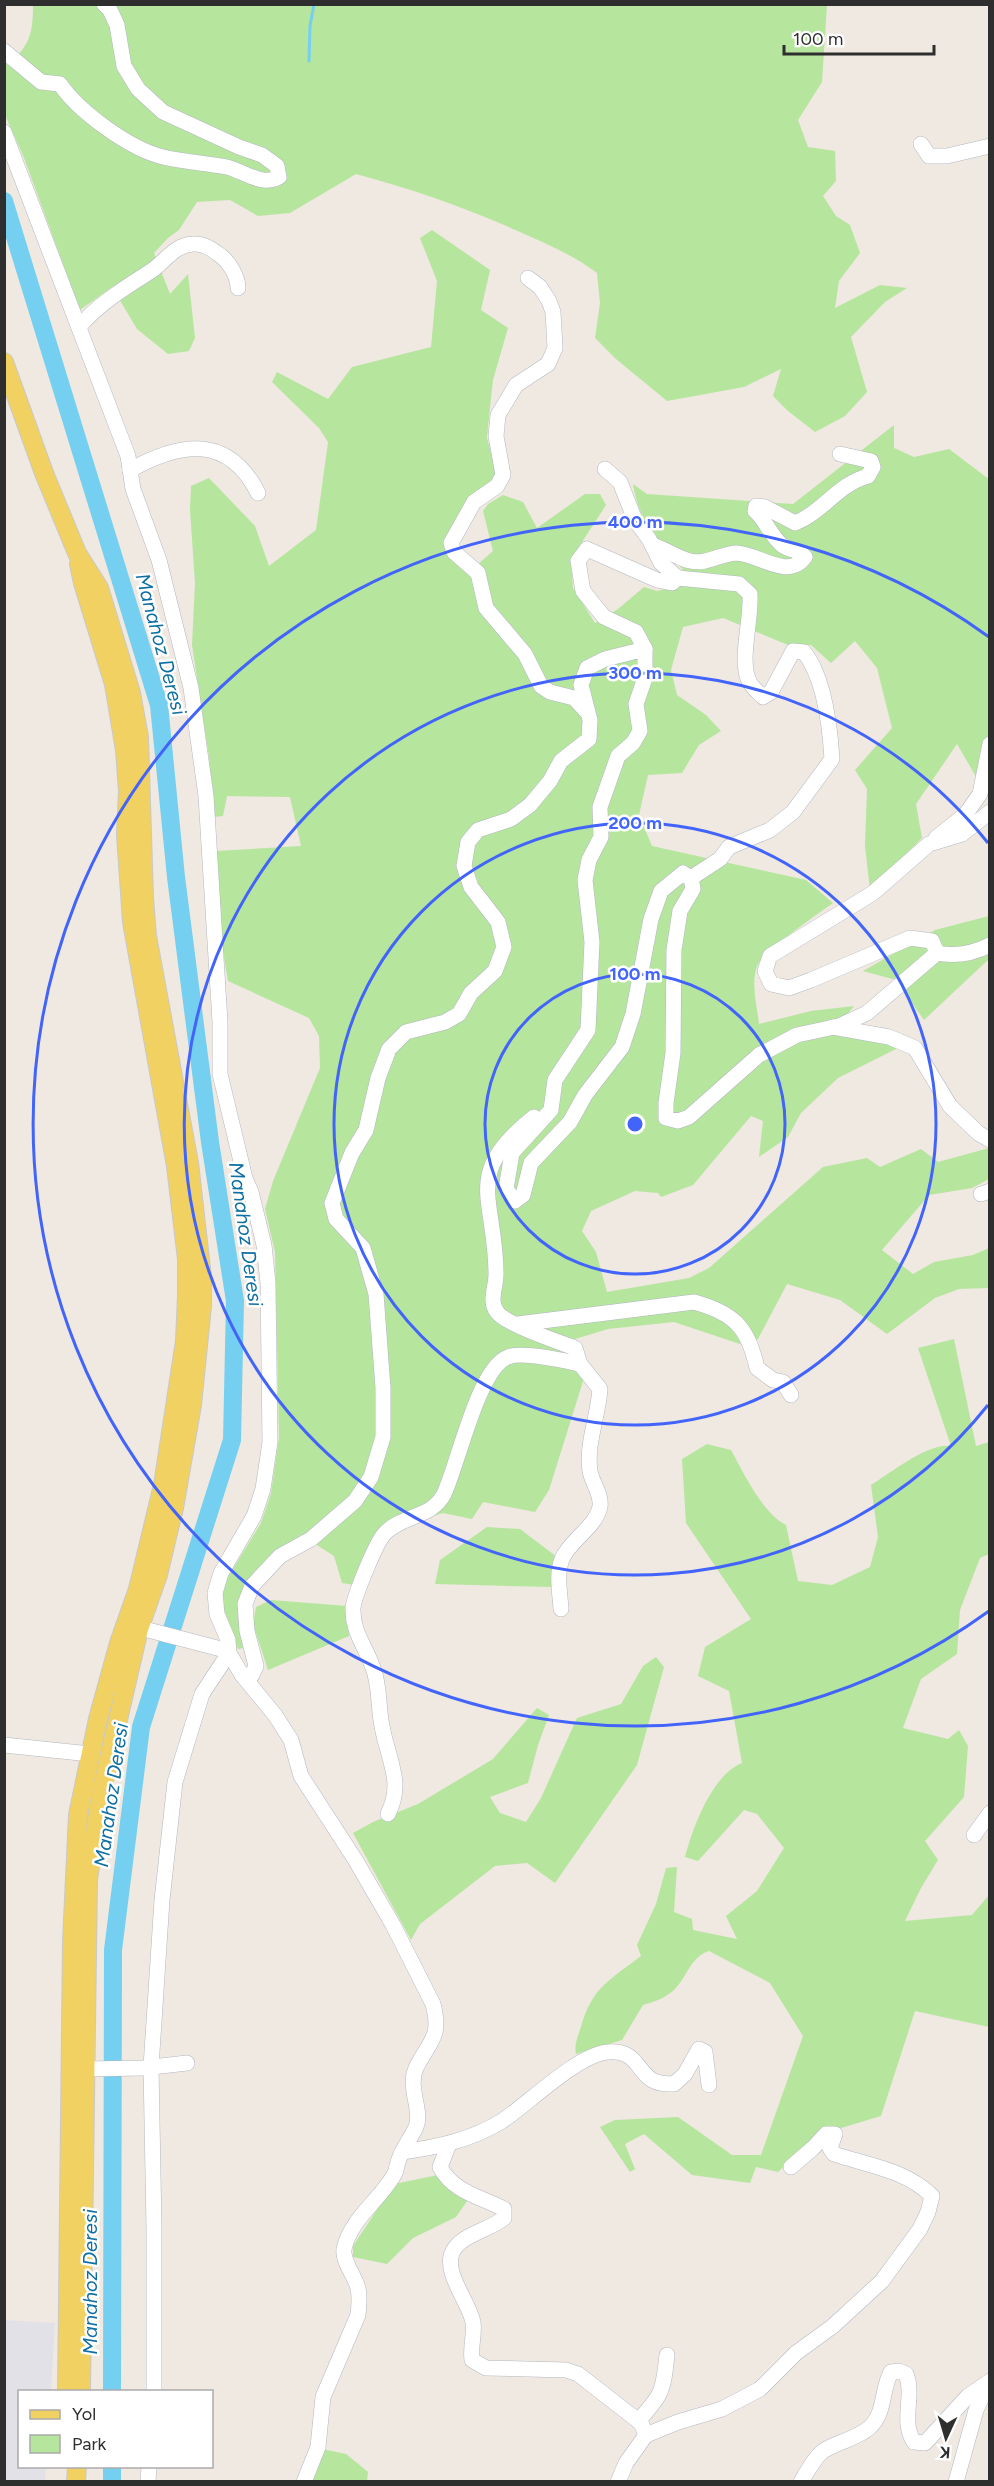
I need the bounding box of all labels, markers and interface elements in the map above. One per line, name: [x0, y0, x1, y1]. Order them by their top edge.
scale bar: [784, 18, 934, 56]
text: 100 m: [793, 28, 843, 50]
text: 400 m: [608, 511, 662, 533]
water label: Manahoz Deresi: [131, 571, 192, 718]
text: 300 m: [608, 662, 662, 684]
text: 200 m: [608, 812, 662, 834]
text: 100 m: [610, 963, 660, 985]
centre of rings: [625, 1114, 645, 1134]
water label: Manahoz Deresi: [224, 1160, 268, 1308]
water label: Manahoz Deresi: [89, 1721, 133, 1869]
water label: Manahoz Deresi: [78, 2209, 102, 2355]
legend: [18, 2390, 213, 2468]
text: Yol: [72, 2403, 96, 2425]
north arrow: [916, 2408, 976, 2468]
text: Park: [72, 2433, 107, 2455]
text: K: [939, 2443, 951, 2462]

